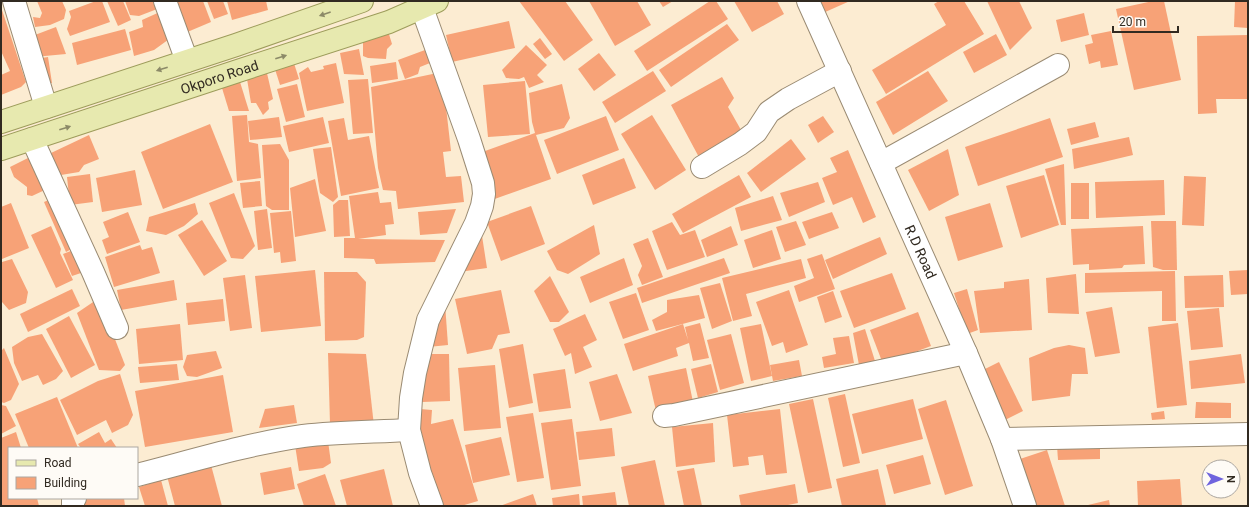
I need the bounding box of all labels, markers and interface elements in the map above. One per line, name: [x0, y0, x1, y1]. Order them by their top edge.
scale bar: [1113, 8, 1178, 34]
one-way arrow: [318, 11, 330, 17]
text: 20 m: [1119, 15, 1146, 29]
one-way arrow: [275, 53, 287, 59]
street label: Okporo Road: [179, 57, 260, 97]
one-way arrow: [155, 66, 167, 72]
one-way arrow: [59, 125, 71, 131]
street label: R.D Road: [902, 223, 940, 281]
legend: [8, 447, 138, 499]
text: Road: [44, 456, 72, 470]
north arrow: [1201, 459, 1241, 499]
text: N: [1224, 475, 1237, 483]
text: Building: [44, 476, 87, 490]

